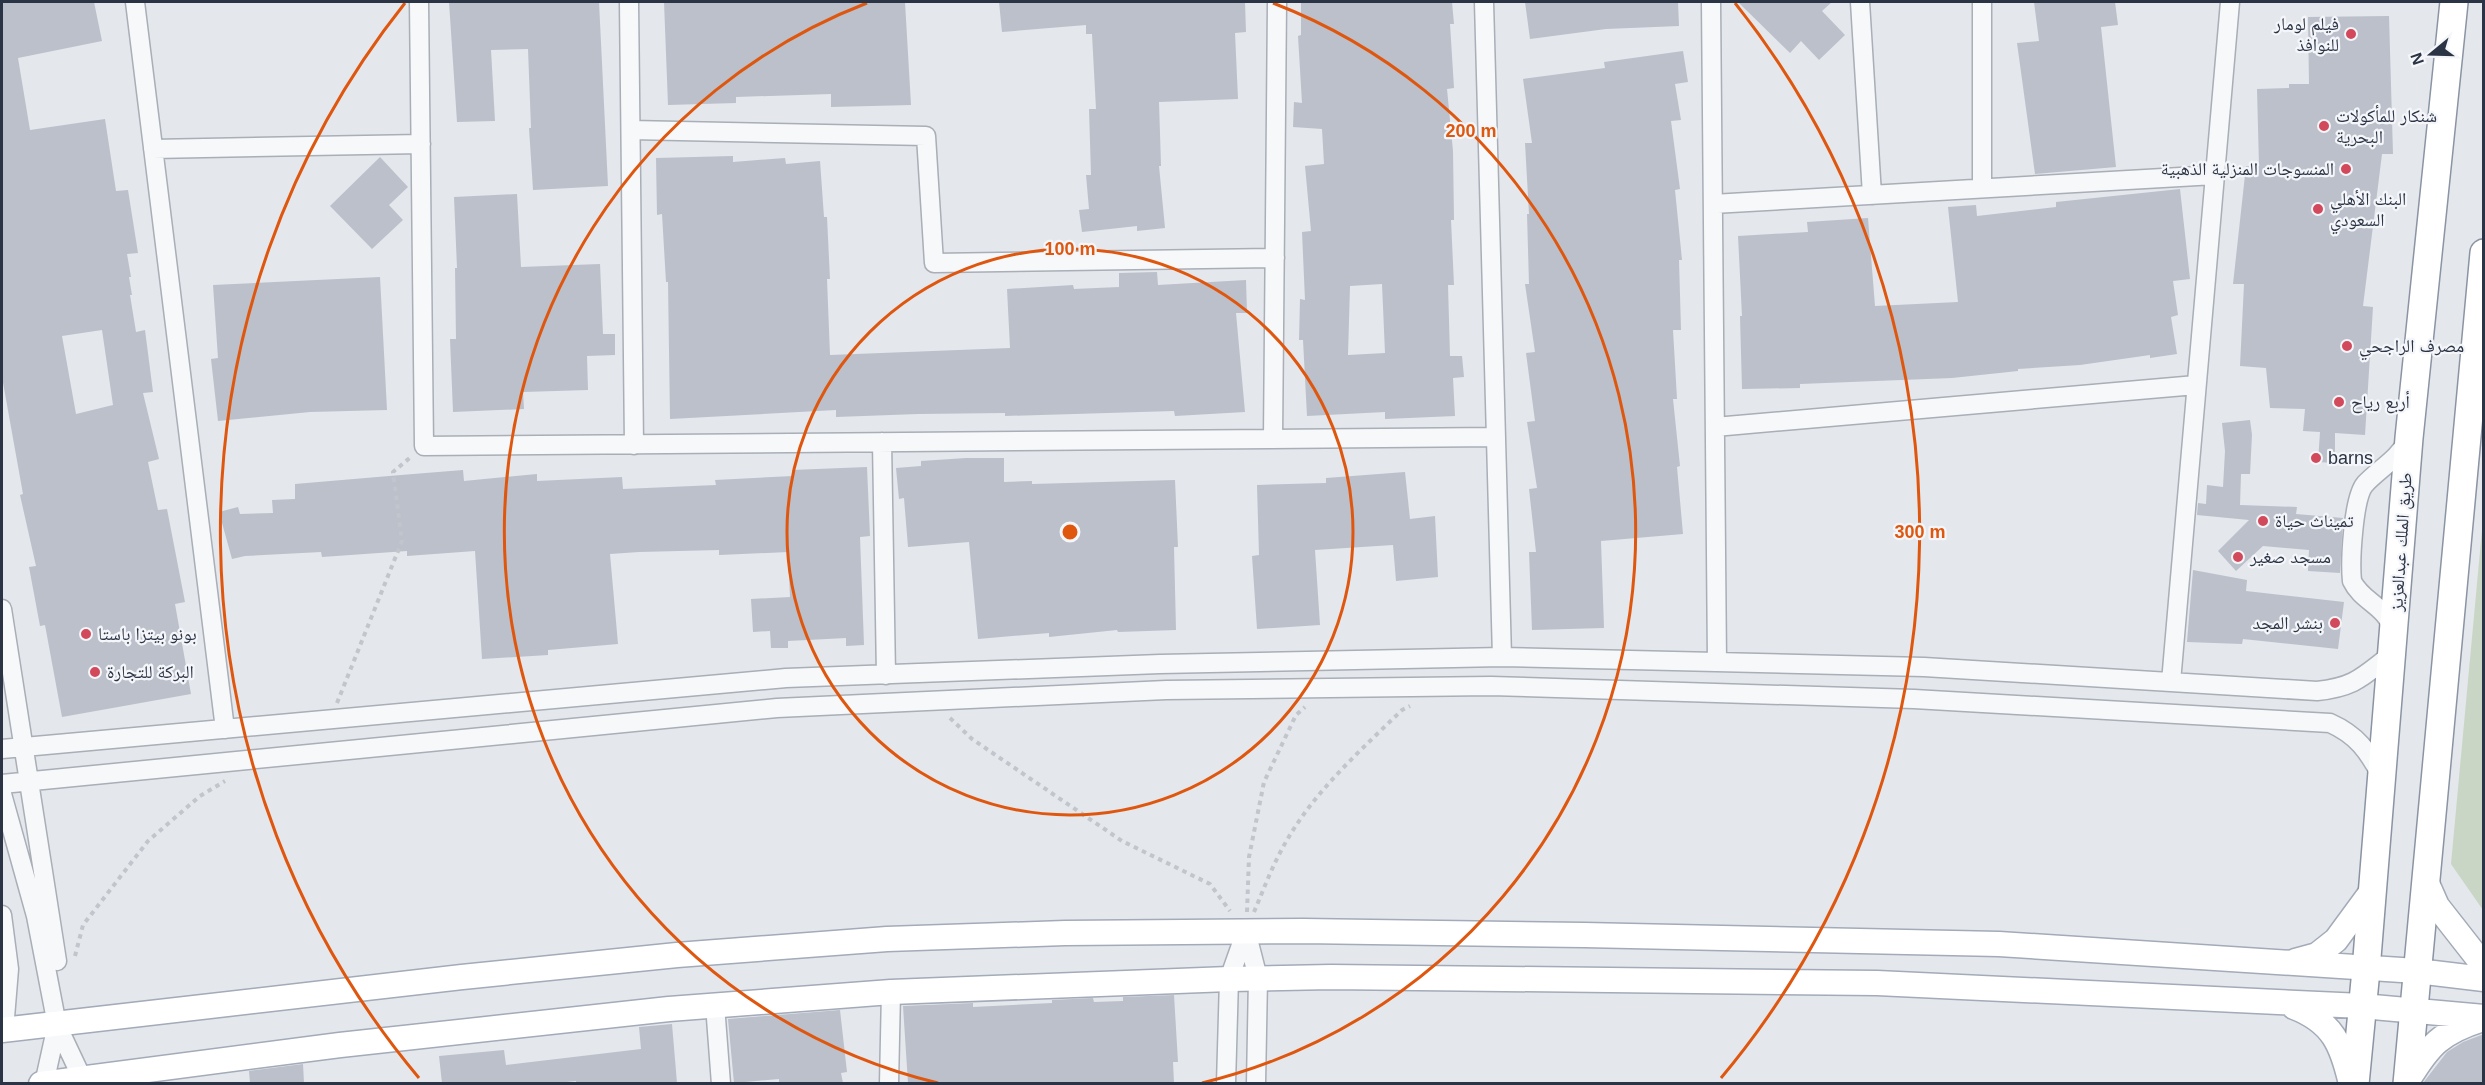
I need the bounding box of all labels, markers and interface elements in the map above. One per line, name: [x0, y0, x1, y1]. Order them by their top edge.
place label: فيلم لومار للنوافذ: [2273, 14, 2339, 55]
north arrow: [2401, 24, 2461, 84]
marker: فيلم لومار للنوافذ: [2344, 27, 2358, 41]
text: N: [2407, 50, 2427, 67]
place label: شنكار للمأكولات البحرية: [2336, 105, 2437, 148]
marker: شنكار للمأكولات البحرية: [2317, 119, 2331, 133]
text: 200 m: [1445, 121, 1497, 141]
place label: المنسوجات المنزلية الذهبية: [2161, 159, 2334, 180]
marker: المنسوجات المنزلية الذهبية: [2339, 162, 2353, 176]
place label: البنك الأهلي السعودي: [2330, 189, 2406, 235]
marker: البنك الأهلي السعودي: [2311, 202, 2325, 216]
text: 100 m: [1044, 239, 1096, 259]
place label: مصرف الراجحي: [2359, 336, 2464, 361]
marker: مصرف الراجحي: [2340, 339, 2354, 353]
place label: أربع رياح: [2351, 391, 2410, 414]
marker: أربع رياح: [2332, 395, 2346, 409]
place label: barns: [2328, 448, 2373, 468]
marker: barns: [2309, 451, 2323, 465]
street label: طريق الملك عبدالعزيز: [2386, 472, 2417, 613]
place label: تميناث حياة: [2275, 511, 2354, 531]
marker: تميناث حياة: [2256, 514, 2270, 528]
centre of rings: [1060, 522, 1080, 542]
text: 300 m: [1894, 522, 1946, 542]
place label: مسجد صغير: [2249, 547, 2331, 567]
marker: مسجد صغير: [2231, 550, 2245, 564]
place label: بنشر المجد: [2253, 613, 2323, 634]
marker: بنشر المجد: [2328, 616, 2342, 630]
place label: بونو بيتزا باستا: [98, 624, 197, 645]
marker: بونو بيتزا باستا: [79, 627, 93, 641]
place label: البركة للتجارة: [107, 662, 194, 683]
marker: البركة للتجارة: [88, 665, 102, 679]

